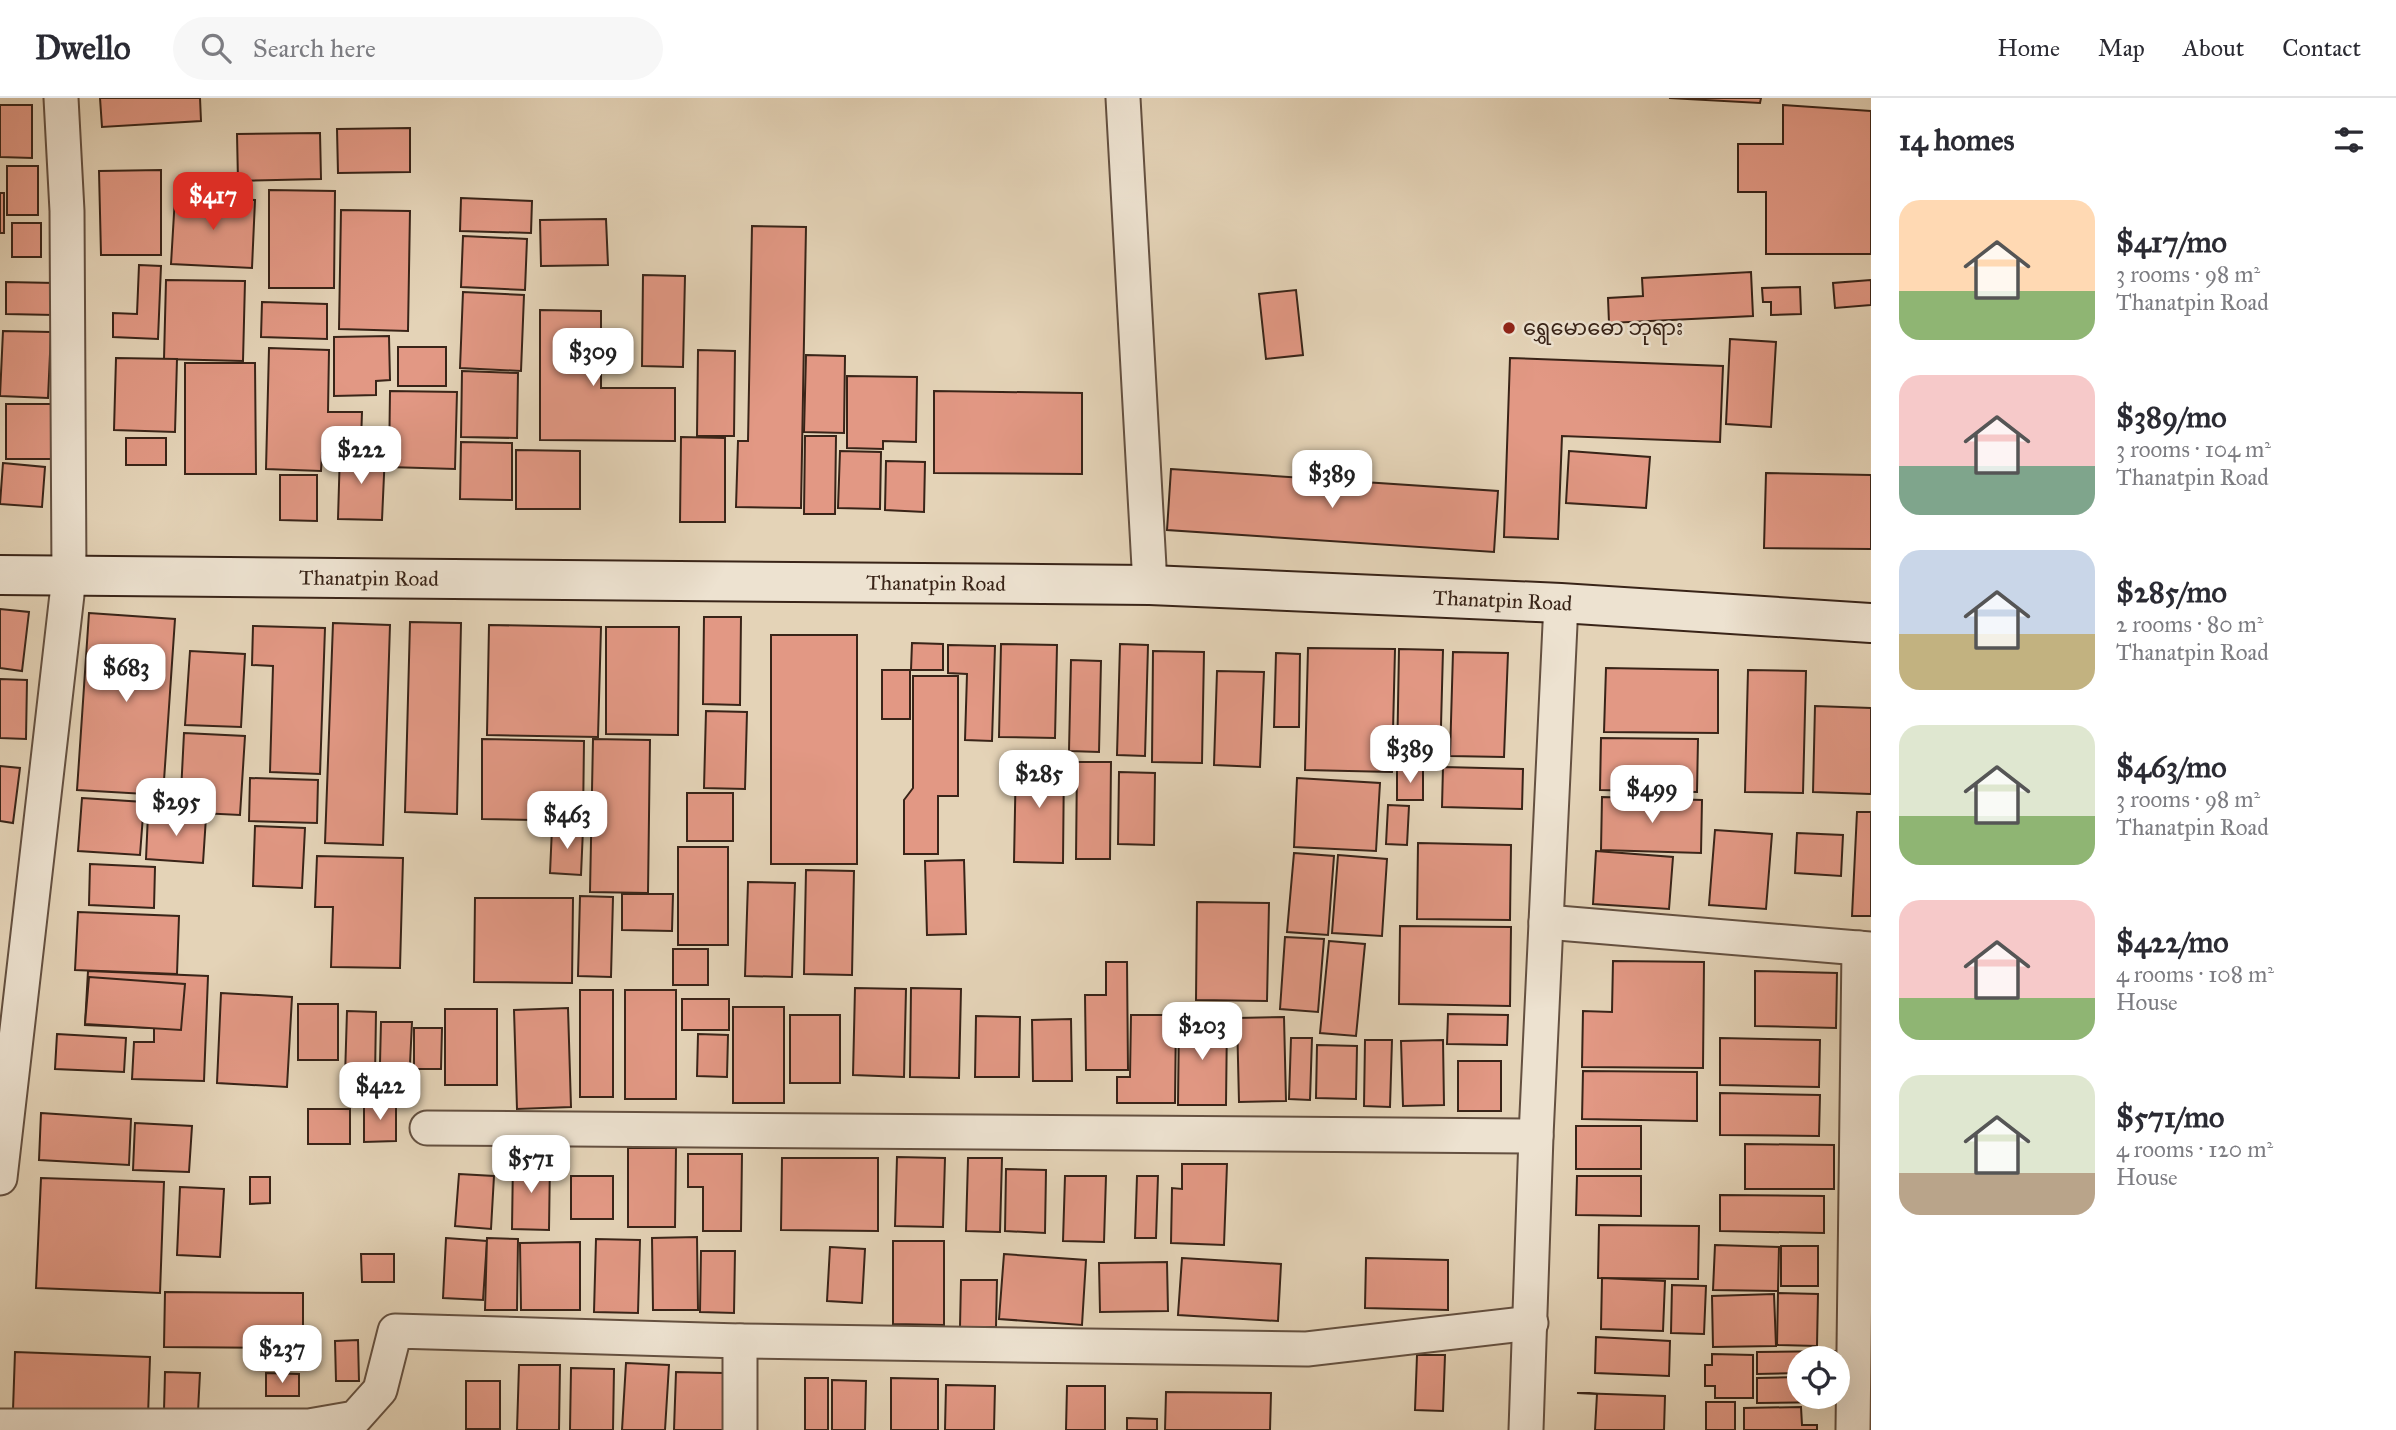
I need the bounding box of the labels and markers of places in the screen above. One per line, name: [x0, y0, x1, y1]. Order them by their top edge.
pin: $417: [172, 172, 254, 232]
place label: ရွှေမောဓော ဘုရား: [1523, 315, 1683, 345]
marker: ရွှေမောဓော ဘုရား: [1501, 320, 1517, 336]
pin: $309: [552, 328, 634, 388]
pin: $222: [320, 426, 402, 486]
pin: $389: [1291, 450, 1373, 510]
pin: $683: [85, 644, 167, 704]
pin: $389: [1369, 726, 1451, 785]
pin: $285: [998, 750, 1080, 810]
pin: $499: [1611, 766, 1693, 825]
pin: $295: [135, 778, 217, 838]
pin: $463: [526, 792, 608, 851]
pin: $203: [1161, 1002, 1243, 1062]
pin: $422: [339, 1062, 421, 1122]
pin: $571: [490, 1136, 572, 1195]
pin: $237: [241, 1326, 323, 1385]

